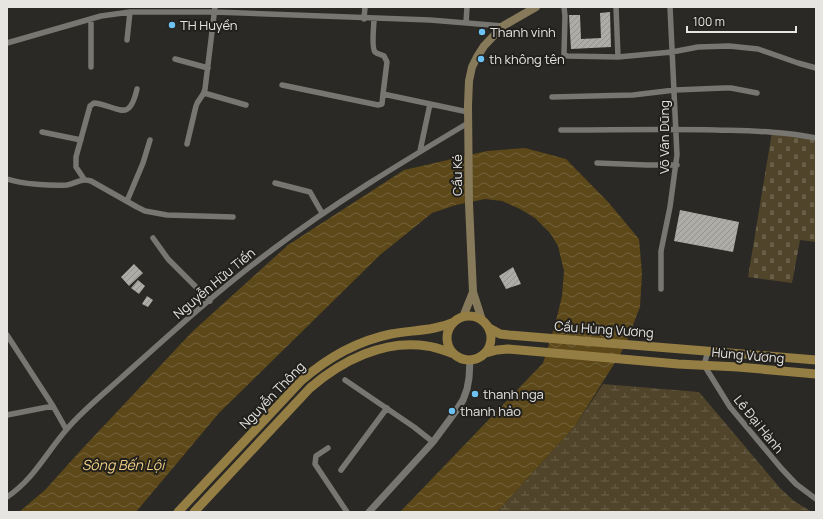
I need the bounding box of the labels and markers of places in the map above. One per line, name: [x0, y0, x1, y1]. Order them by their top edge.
place label: TH Huyền: [180, 16, 238, 34]
marker: TH Huyền: [167, 20, 177, 30]
place label: Thanh vinh: [490, 23, 556, 41]
marker: Thanh vinh: [477, 27, 487, 37]
place label: th không tên: [489, 50, 565, 68]
marker: th không tên: [476, 54, 486, 64]
place label: thanh nga: [483, 385, 544, 403]
marker: thanh nga: [470, 389, 480, 399]
place label: thanh hảo: [460, 402, 521, 420]
marker: thanh hảo: [447, 406, 457, 416]

